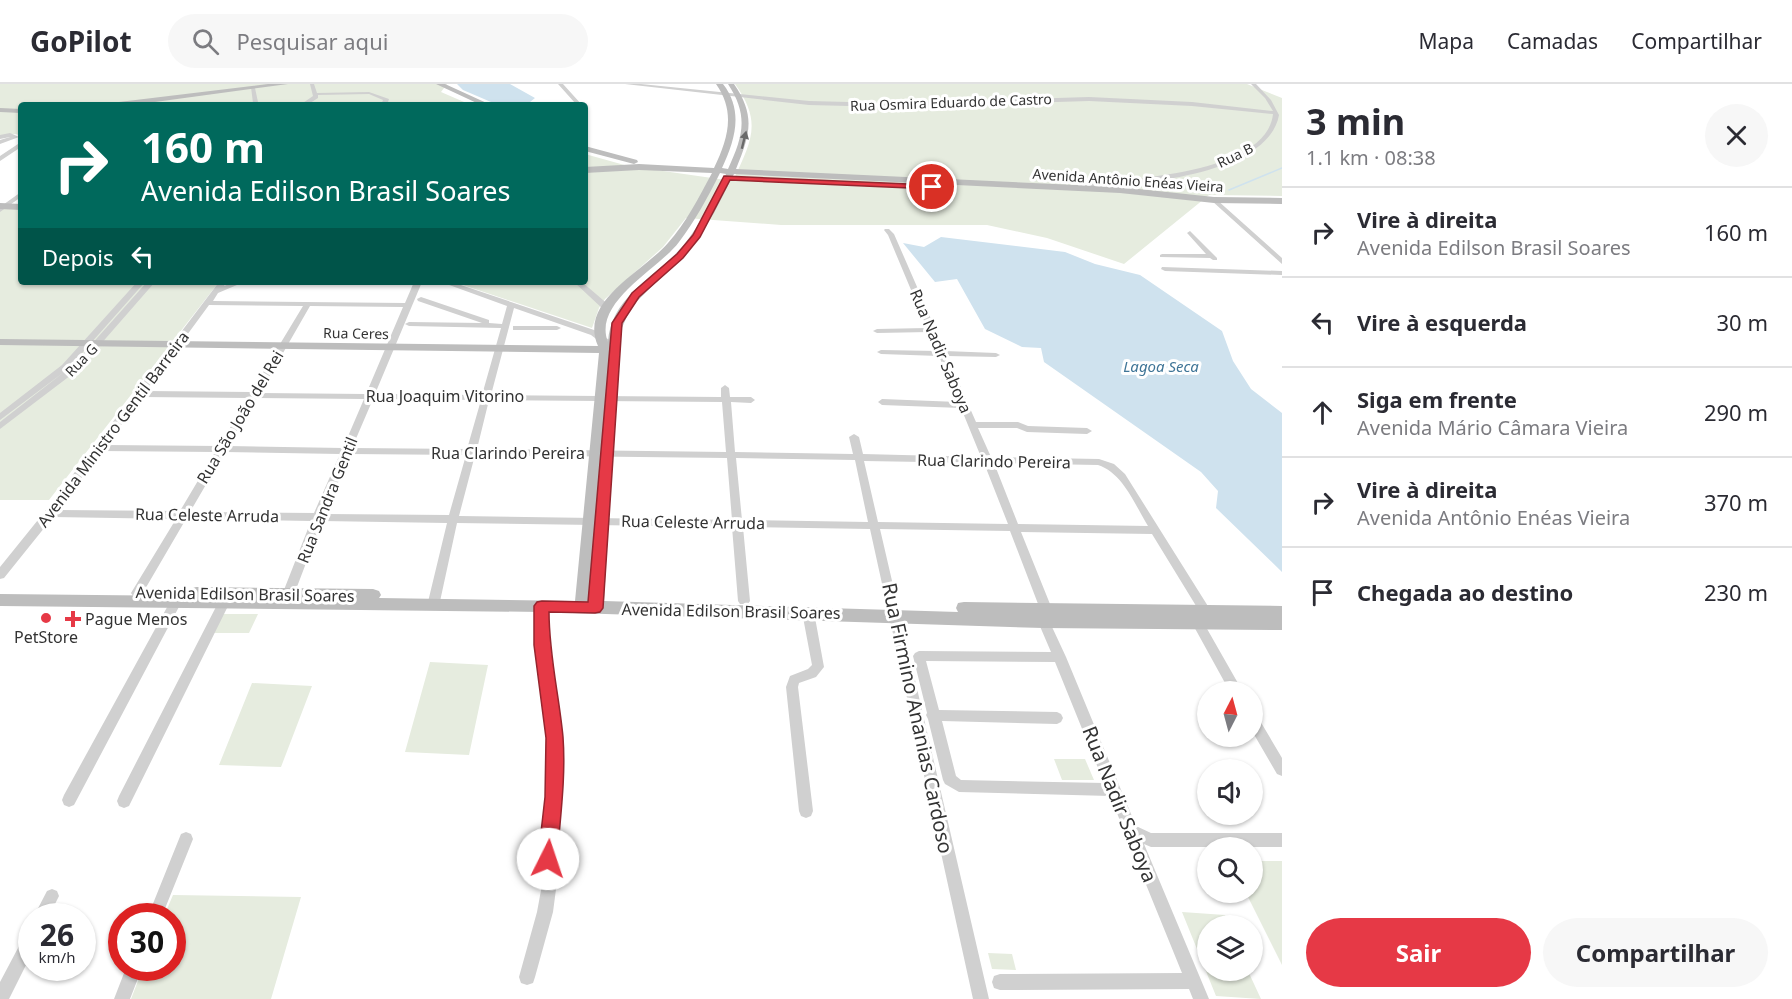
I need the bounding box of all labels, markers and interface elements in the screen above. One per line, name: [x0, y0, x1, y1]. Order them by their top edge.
search box: [168, 14, 588, 68]
text: GoPilot: [30, 22, 132, 60]
icon: search: [189, 25, 222, 58]
text: Pesquisar aqui: [237, 26, 388, 56]
text: Mapa: [1418, 27, 1474, 55]
text: Camadas: [1507, 27, 1598, 55]
text: Compartilhar: [1631, 27, 1762, 55]
street label: Rua Osmira Eduardo de Castro: [850, 89, 1052, 115]
text: 3 min: [1306, 97, 1405, 146]
button: close: [1705, 104, 1768, 167]
text: 160 m: [141, 118, 265, 175]
icon: right: [42, 126, 120, 204]
one-way arrow: [739, 130, 749, 149]
street label: Rua B: [1214, 138, 1256, 172]
text: 1.1 km · 08:38: [1306, 144, 1436, 171]
pin: [906, 161, 957, 212]
street label: Avenida Antônio Enéas Vieira: [1032, 164, 1224, 196]
icon: arrive: [915, 170, 948, 203]
text: Avenida Edilson Brasil Soares: [141, 172, 510, 209]
text: Vire à direita: [1357, 204, 1497, 234]
icon: right: [1306, 216, 1339, 249]
text: 160 m: [1704, 217, 1768, 247]
text: Avenida Edilson Brasil Soares: [1357, 234, 1631, 261]
icon: left: [126, 240, 159, 273]
text: Depois: [42, 242, 114, 272]
street label: Rua Nadir Saboya: [905, 286, 977, 416]
icon: left: [1306, 306, 1339, 339]
text: Vire à esquerda: [1357, 307, 1527, 337]
text: 30 m: [1717, 307, 1768, 337]
street label: Rua Ceres: [323, 323, 389, 343]
street label: Avenida Ministro Gentil Barreira: [32, 327, 194, 531]
street label: Rua G: [61, 339, 101, 381]
street label: Rua São João del Rei: [192, 346, 288, 488]
water label: Lagoa Seca: [1123, 356, 1199, 376]
text: Siga em frente: [1357, 384, 1517, 414]
street label: Rua Joaquim Vitorino: [366, 385, 524, 407]
icon: ahead: [1306, 396, 1339, 429]
text: 290 m: [1704, 397, 1768, 427]
text: Avenida Mário Câmara Vieira: [1357, 414, 1628, 441]
street label: Rua Sandra Gentil: [292, 434, 362, 566]
street label: Rua Clarindo Pereira: [431, 442, 585, 464]
street label: Rua Clarindo Pereira: [917, 449, 1071, 473]
text: Vire à direita: [1357, 474, 1497, 504]
icon: right: [1306, 486, 1339, 519]
text: 370 m: [1704, 487, 1768, 517]
street label: Rua Celeste Arruda: [135, 503, 279, 527]
text: Avenida Antônio Enéas Vieira: [1357, 504, 1630, 531]
street label: Rua Celeste Arruda: [621, 510, 765, 534]
icon: arrive: [1306, 576, 1339, 609]
text: Chegada ao destino: [1357, 577, 1573, 607]
text: 230 m: [1704, 577, 1768, 607]
street label: Rua Firmino Ananias Cardoso: [876, 580, 960, 856]
street label: Avenida Edilson Brasil Soares: [135, 581, 355, 607]
street label: Avenida Edilson Brasil Soares: [621, 598, 841, 624]
place label: Pague Menos: [85, 608, 187, 630]
marker: PetStore: [39, 611, 53, 625]
marker: Pague Menos: [66, 612, 80, 626]
place label: PetStore: [14, 626, 78, 648]
north arrow: [1197, 681, 1263, 747]
map controls: [1197, 681, 1263, 981]
street label: Rua Nadir Saboya: [1076, 722, 1164, 886]
button: sound: [1197, 759, 1263, 825]
position arrow: [516, 827, 580, 891]
button: search: [1197, 837, 1263, 903]
speed limit sign: 30: [108, 903, 186, 981]
text: 26: [40, 914, 74, 955]
button: layers: [1197, 915, 1263, 981]
button: Sair: [1306, 918, 1531, 987]
button: Compartilhar: [1543, 918, 1768, 987]
text: km/h: [39, 947, 75, 967]

